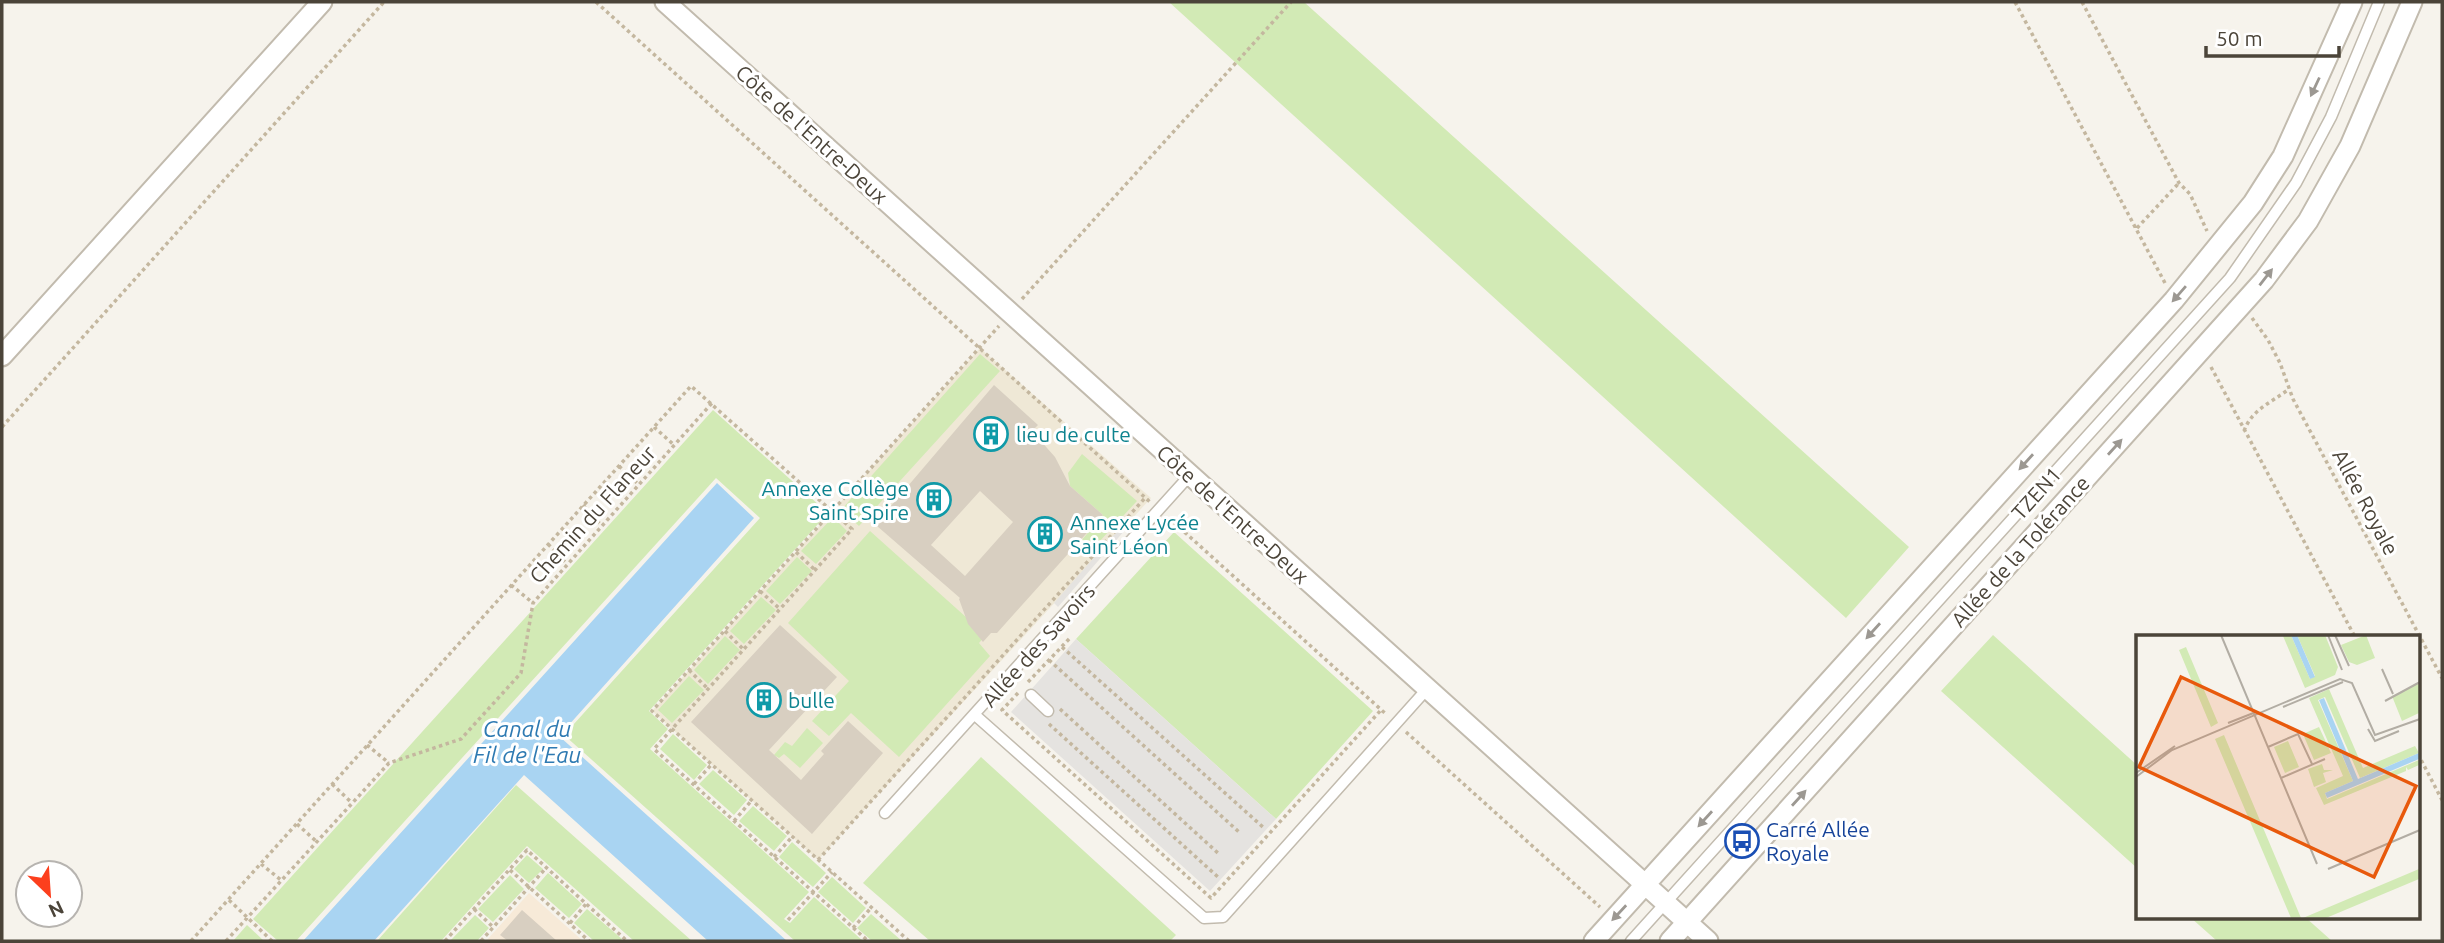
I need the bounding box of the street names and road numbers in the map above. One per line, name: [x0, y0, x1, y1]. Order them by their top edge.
street label: Côte de l'Entre-Deux: [731, 60, 893, 209]
street label: Chemin du Flaneur: [524, 440, 660, 588]
street label: Côte de l'Entre-Deux: [1152, 440, 1314, 589]
street label: Allée Royale: [2328, 445, 2404, 559]
street label: TZEN1: [2006, 462, 2066, 524]
street label: Allée de la Tolérance: [1946, 471, 2094, 631]
street label: Allée des Savoirs: [977, 579, 1099, 711]

